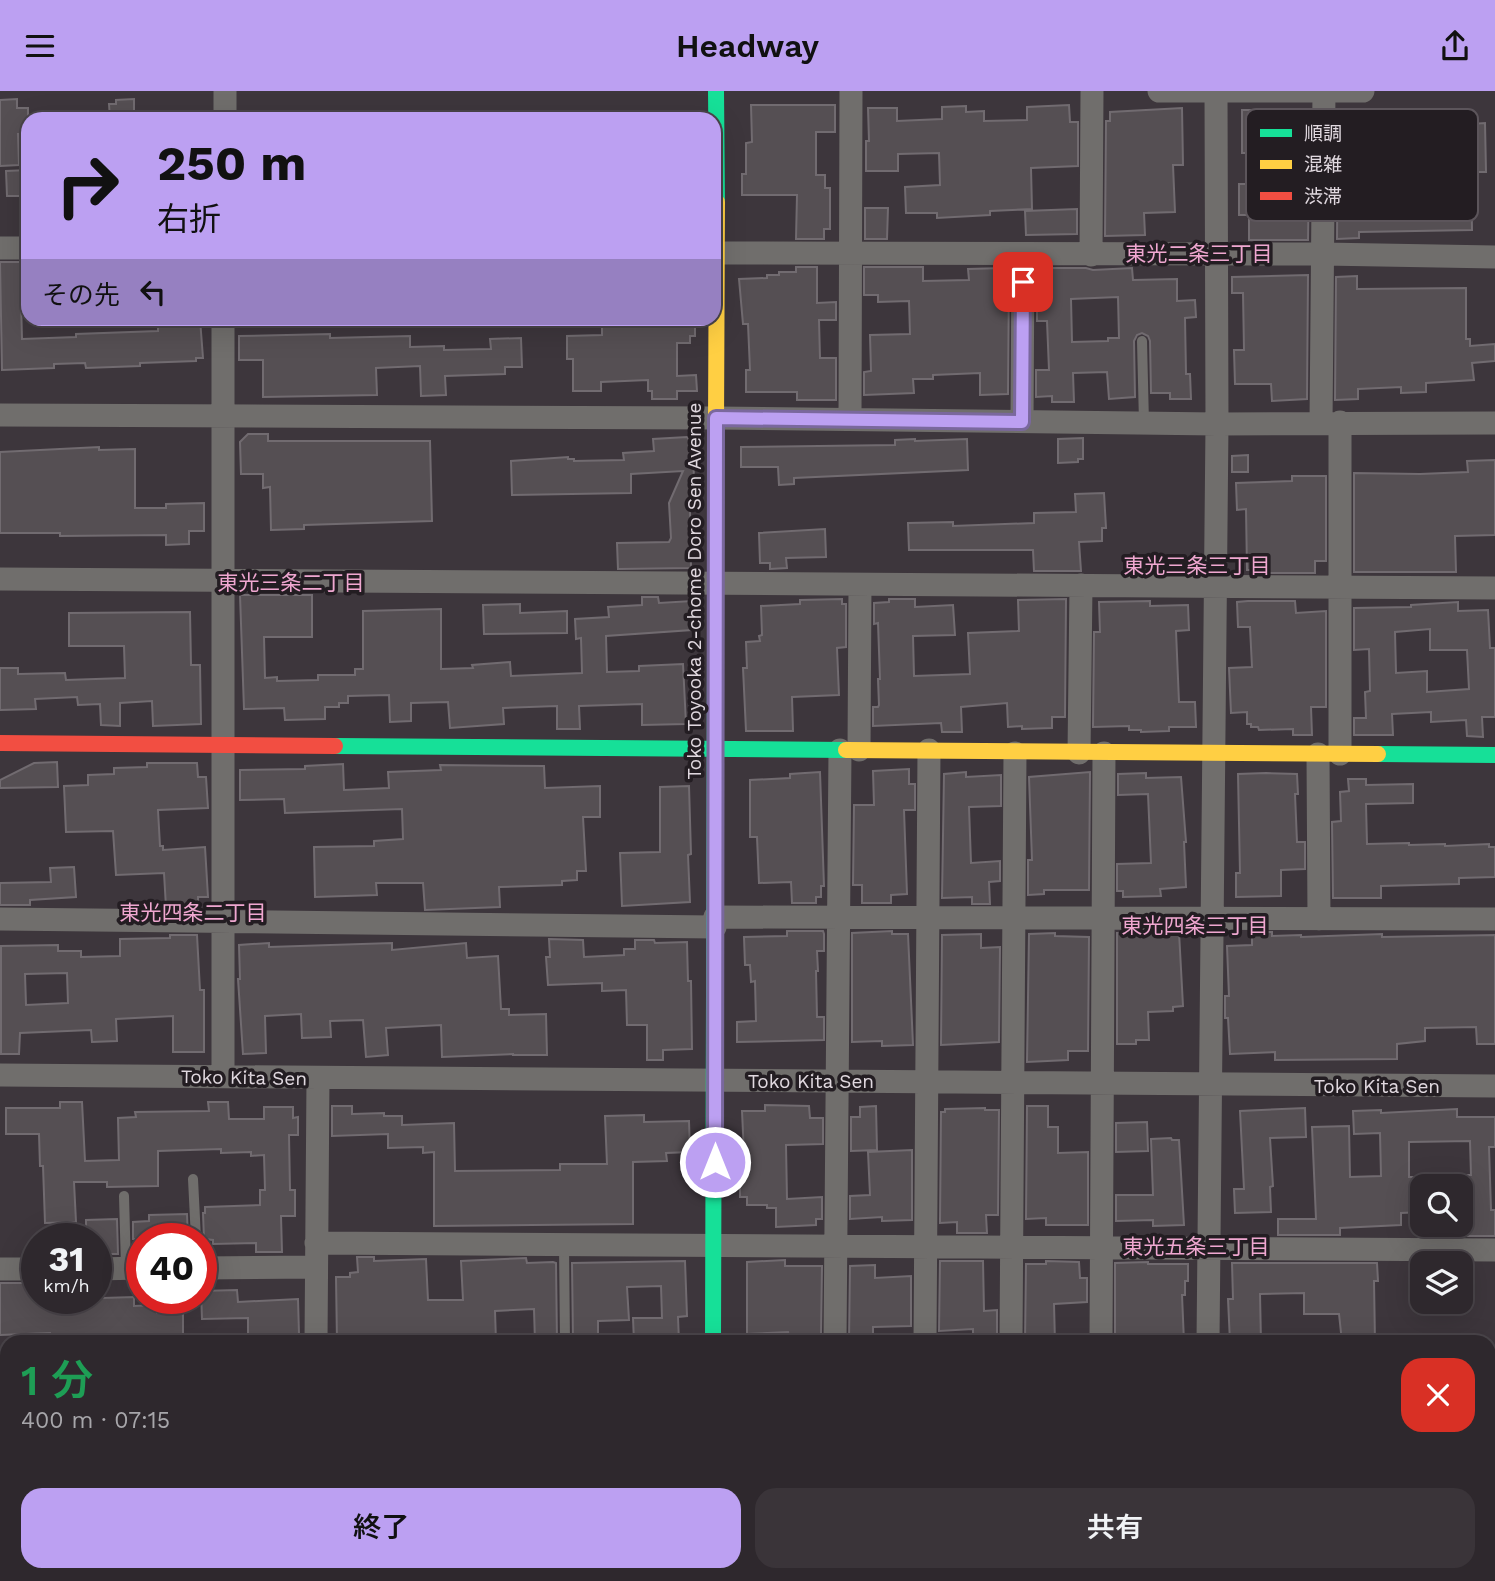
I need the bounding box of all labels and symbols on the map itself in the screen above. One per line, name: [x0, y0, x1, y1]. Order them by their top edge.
legend: [1246, 109, 1478, 221]
text: 順調: [1304, 122, 1342, 145]
text: 混雑: [1304, 153, 1342, 176]
text: 渋滞: [1304, 185, 1342, 208]
district label: 東光二条三丁目: [1126, 241, 1273, 266]
pin: [993, 252, 1053, 312]
street label: Toko Toyooka 2-chome Doro Sen Avenue: [683, 402, 706, 780]
district label: 東光三条三丁目: [1124, 553, 1271, 578]
district label: 東光三条二丁目: [218, 570, 365, 595]
district label: 東光四条二丁目: [120, 900, 267, 925]
district label: 東光四条三丁目: [1122, 913, 1269, 938]
street label: Toko Kita Sen: [181, 1065, 307, 1090]
street label: Toko Kita Sen: [748, 1070, 874, 1093]
street label: Toko Kita Sen: [1314, 1075, 1440, 1098]
position arrow: [678, 1125, 752, 1199]
speed limit sign: 40: [126, 1223, 217, 1314]
district label: 東光五条三丁目: [1123, 1234, 1270, 1259]

